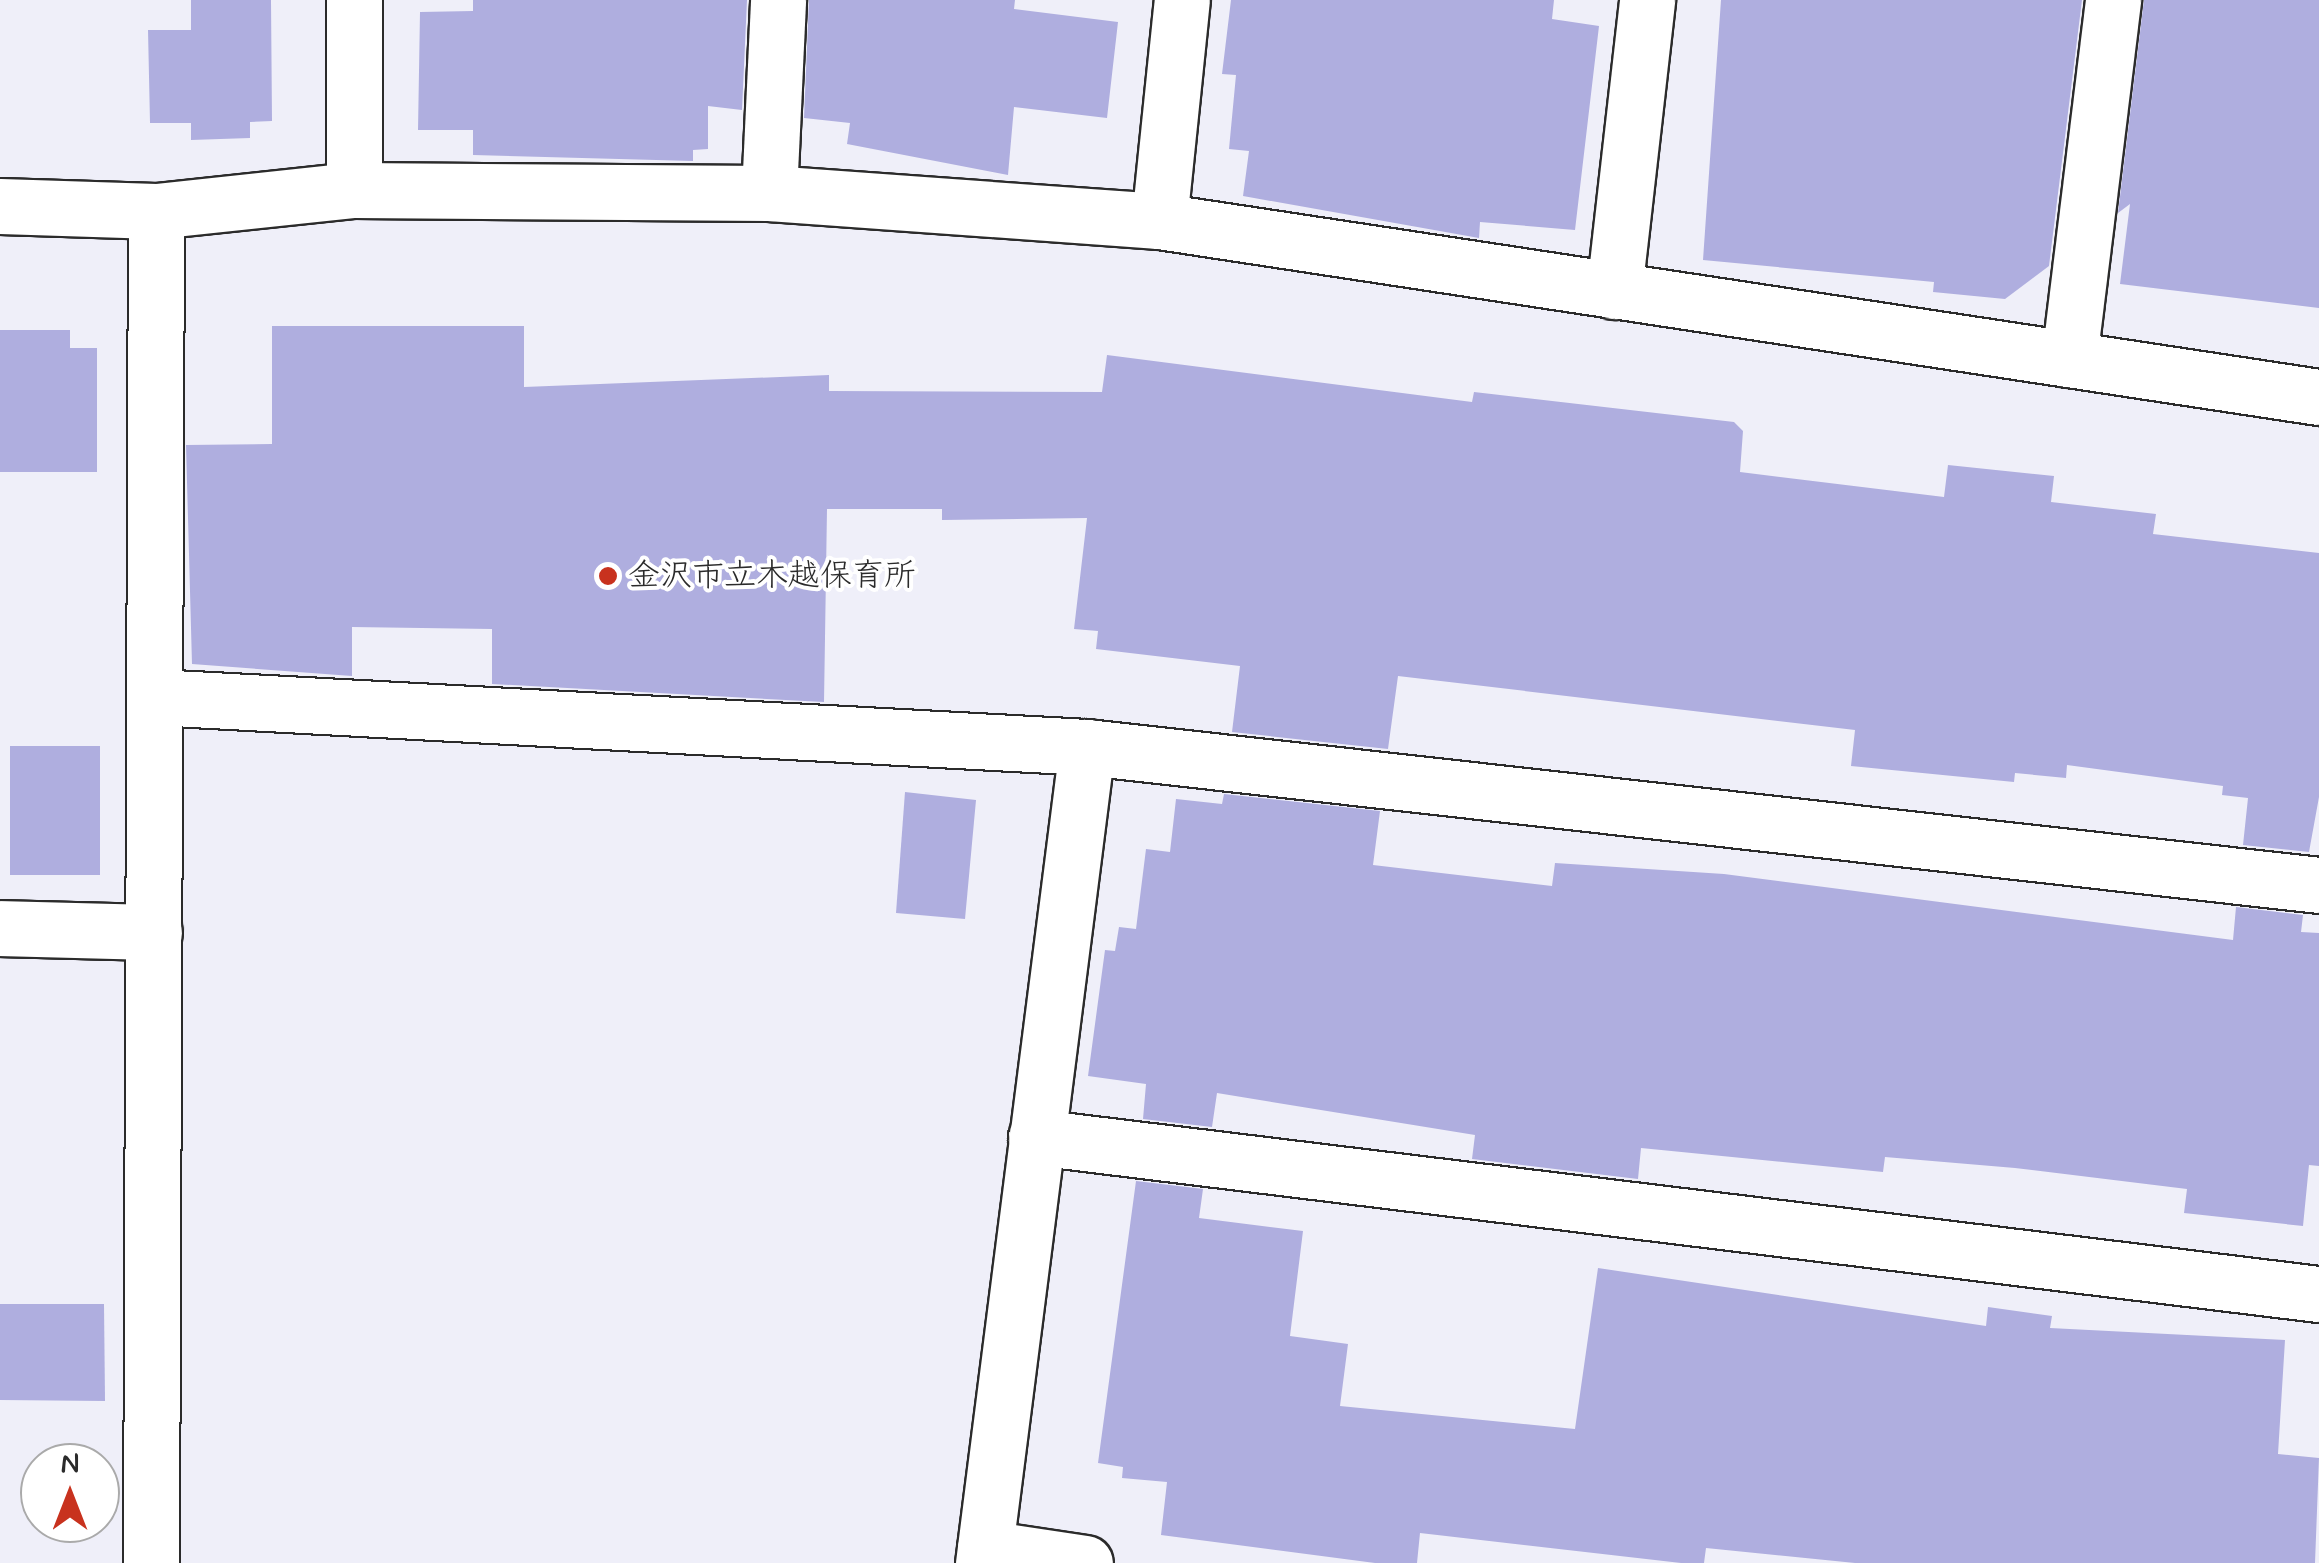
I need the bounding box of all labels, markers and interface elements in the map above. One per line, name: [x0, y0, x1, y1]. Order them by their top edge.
place label: 金沢市立木越保育所: [628, 557, 916, 595]
marker: 金沢市立木越保育所: [597, 565, 619, 587]
north arrow: [20, 1443, 120, 1543]
text: N: [61, 1446, 79, 1483]

